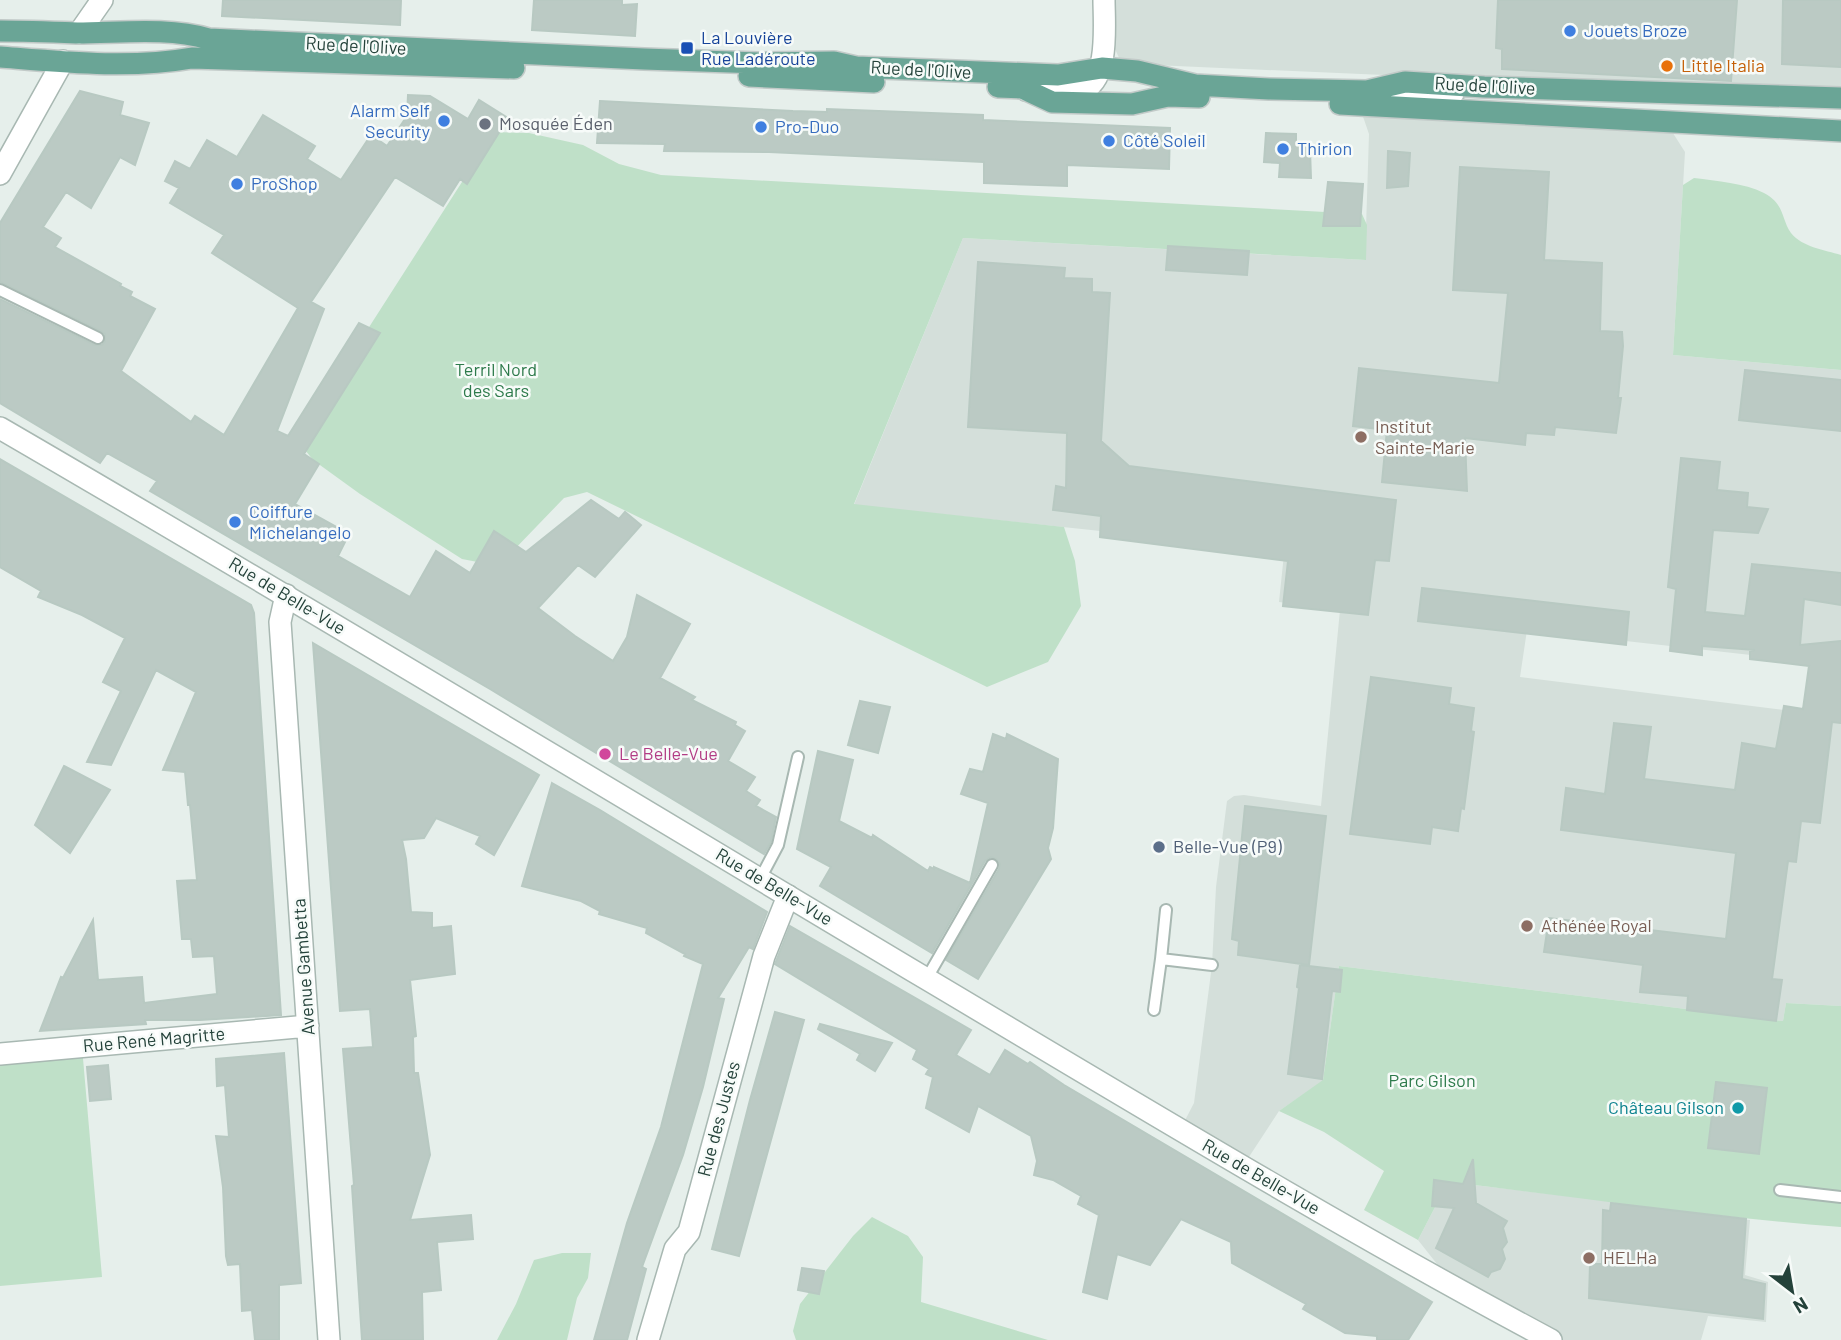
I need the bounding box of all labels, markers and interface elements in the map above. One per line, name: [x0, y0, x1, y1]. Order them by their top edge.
place label: Jouets Broze: [1584, 19, 1687, 41]
marker: Jouets Broze: [1562, 23, 1578, 39]
place label: La Louvière Rue Ladéroute: [701, 26, 816, 69]
street label: Rue de l'Olive: [305, 31, 407, 59]
marker: La Louvière Rue Ladéroute: [679, 40, 695, 56]
place label: Little Italia: [1681, 54, 1765, 76]
street label: Rue de l'Olive: [870, 55, 972, 83]
marker: Little Italia: [1659, 58, 1675, 74]
street label: Rue de l'Olive: [1434, 71, 1536, 99]
place label: Alarm Self Security: [350, 99, 430, 142]
place label: Mosquée Éden: [499, 112, 613, 134]
marker: Alarm Self Security: [436, 113, 452, 129]
place label: Pro-Duo: [775, 115, 839, 137]
marker: Mosquée Éden: [477, 116, 493, 132]
marker: Pro-Duo: [753, 119, 769, 135]
place label: Côté Soleil: [1123, 129, 1206, 151]
marker: Côté Soleil: [1101, 133, 1117, 149]
place label: Thirion: [1297, 137, 1352, 159]
marker: Thirion: [1275, 141, 1291, 157]
place label: ProShop: [251, 172, 318, 194]
marker: ProShop: [229, 176, 245, 192]
park label: Terril Nord des Sars: [455, 358, 537, 401]
place label: Institut Sainte-Marie: [1375, 415, 1475, 458]
marker: Institut Sainte-Marie: [1353, 429, 1369, 445]
place label: Coiffure Michelangelo: [249, 500, 351, 543]
marker: Coiffure Michelangelo: [227, 514, 243, 530]
street label: Rue de Belle-Vue: [225, 552, 350, 639]
place label: Le Belle-Vue: [619, 742, 718, 764]
marker: Le Belle-Vue: [597, 746, 613, 762]
place label: Belle-Vue (P9): [1173, 835, 1282, 857]
marker: Belle-Vue (P9): [1151, 839, 1167, 855]
street label: Rue de Belle-Vue: [712, 843, 837, 930]
street label: Avenue Gambetta: [287, 898, 319, 1036]
place label: Athénée Royal: [1541, 914, 1652, 936]
marker: Athénée Royal: [1519, 918, 1535, 934]
street label: Rue René Magritte: [82, 1022, 226, 1056]
street label: Rue des Justes: [692, 1059, 744, 1179]
park label: Parc Gilson: [1388, 1069, 1476, 1091]
place label: Château Gilson: [1608, 1096, 1724, 1118]
marker: Château Gilson: [1730, 1100, 1746, 1116]
street label: Rue de Belle-Vue: [1199, 1133, 1324, 1219]
place label: HELHa: [1603, 1246, 1657, 1268]
marker: HELHa: [1581, 1250, 1597, 1266]
north arrow: [1757, 1256, 1827, 1326]
text: N: [1790, 1293, 1812, 1319]

